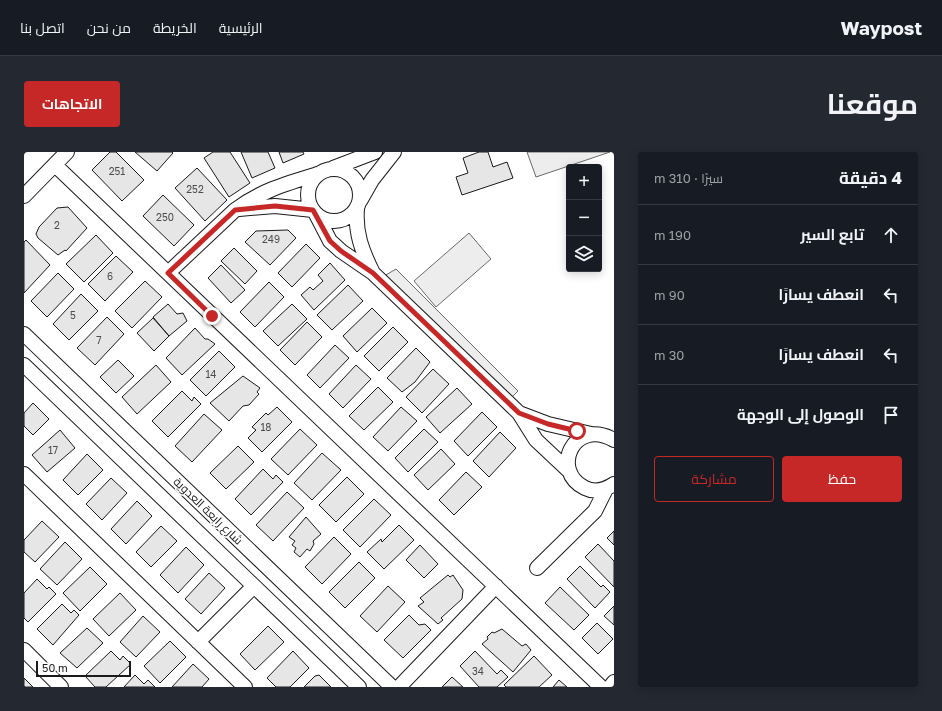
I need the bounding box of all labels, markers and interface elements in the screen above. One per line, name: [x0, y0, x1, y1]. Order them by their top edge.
text: Waypost: [841, 16, 922, 39]
text: اتصل بنا: [20, 19, 65, 36]
text: من نحن: [87, 19, 131, 36]
text: الخريطة: [153, 19, 197, 36]
text: الرئيسية: [219, 19, 263, 36]
button: الاتجاهات: [24, 81, 120, 127]
text: موقعنا: [827, 87, 918, 120]
map controls: [566, 164, 602, 272]
button: +: [566, 164, 602, 200]
house number: 251: [109, 165, 125, 177]
text: 4 دقيقة: [839, 167, 902, 188]
text: سيرًا · 310 m: [654, 170, 723, 186]
house number: 252: [186, 183, 204, 195]
button: −: [566, 200, 602, 236]
house number: 250: [156, 211, 174, 223]
house number: 2: [54, 219, 60, 231]
icon: ahead: [880, 224, 902, 246]
text: تابع السير: [801, 225, 864, 243]
text: 190 m: [654, 227, 691, 243]
house number: 249: [262, 233, 280, 245]
button: layers: [566, 236, 602, 272]
house number: 6: [107, 270, 113, 282]
icon: left: [880, 284, 902, 306]
text: انعطف يسارًا: [778, 285, 864, 303]
text: 90 m: [654, 287, 685, 303]
route end: [203, 307, 221, 325]
house number: 5: [70, 309, 76, 321]
house number: 7: [96, 334, 102, 346]
icon: left: [880, 344, 902, 366]
text: انعطف يسارًا: [778, 345, 864, 363]
text: 30 m: [654, 347, 684, 363]
house number: 14: [206, 368, 216, 380]
icon: arrive: [880, 404, 902, 426]
text: الوصول إلى الوجهة: [737, 405, 864, 423]
house number: 18: [261, 421, 271, 433]
route start: [568, 422, 586, 440]
house number: 17: [48, 444, 58, 456]
button: مشاركة: [654, 456, 774, 502]
button: حفظ: [782, 456, 902, 502]
street label: شارع رابعة العدوية: [170, 474, 246, 548]
scale bar: [36, 659, 131, 678]
text: 50 m: [42, 661, 68, 674]
house number: 34: [472, 665, 484, 677]

